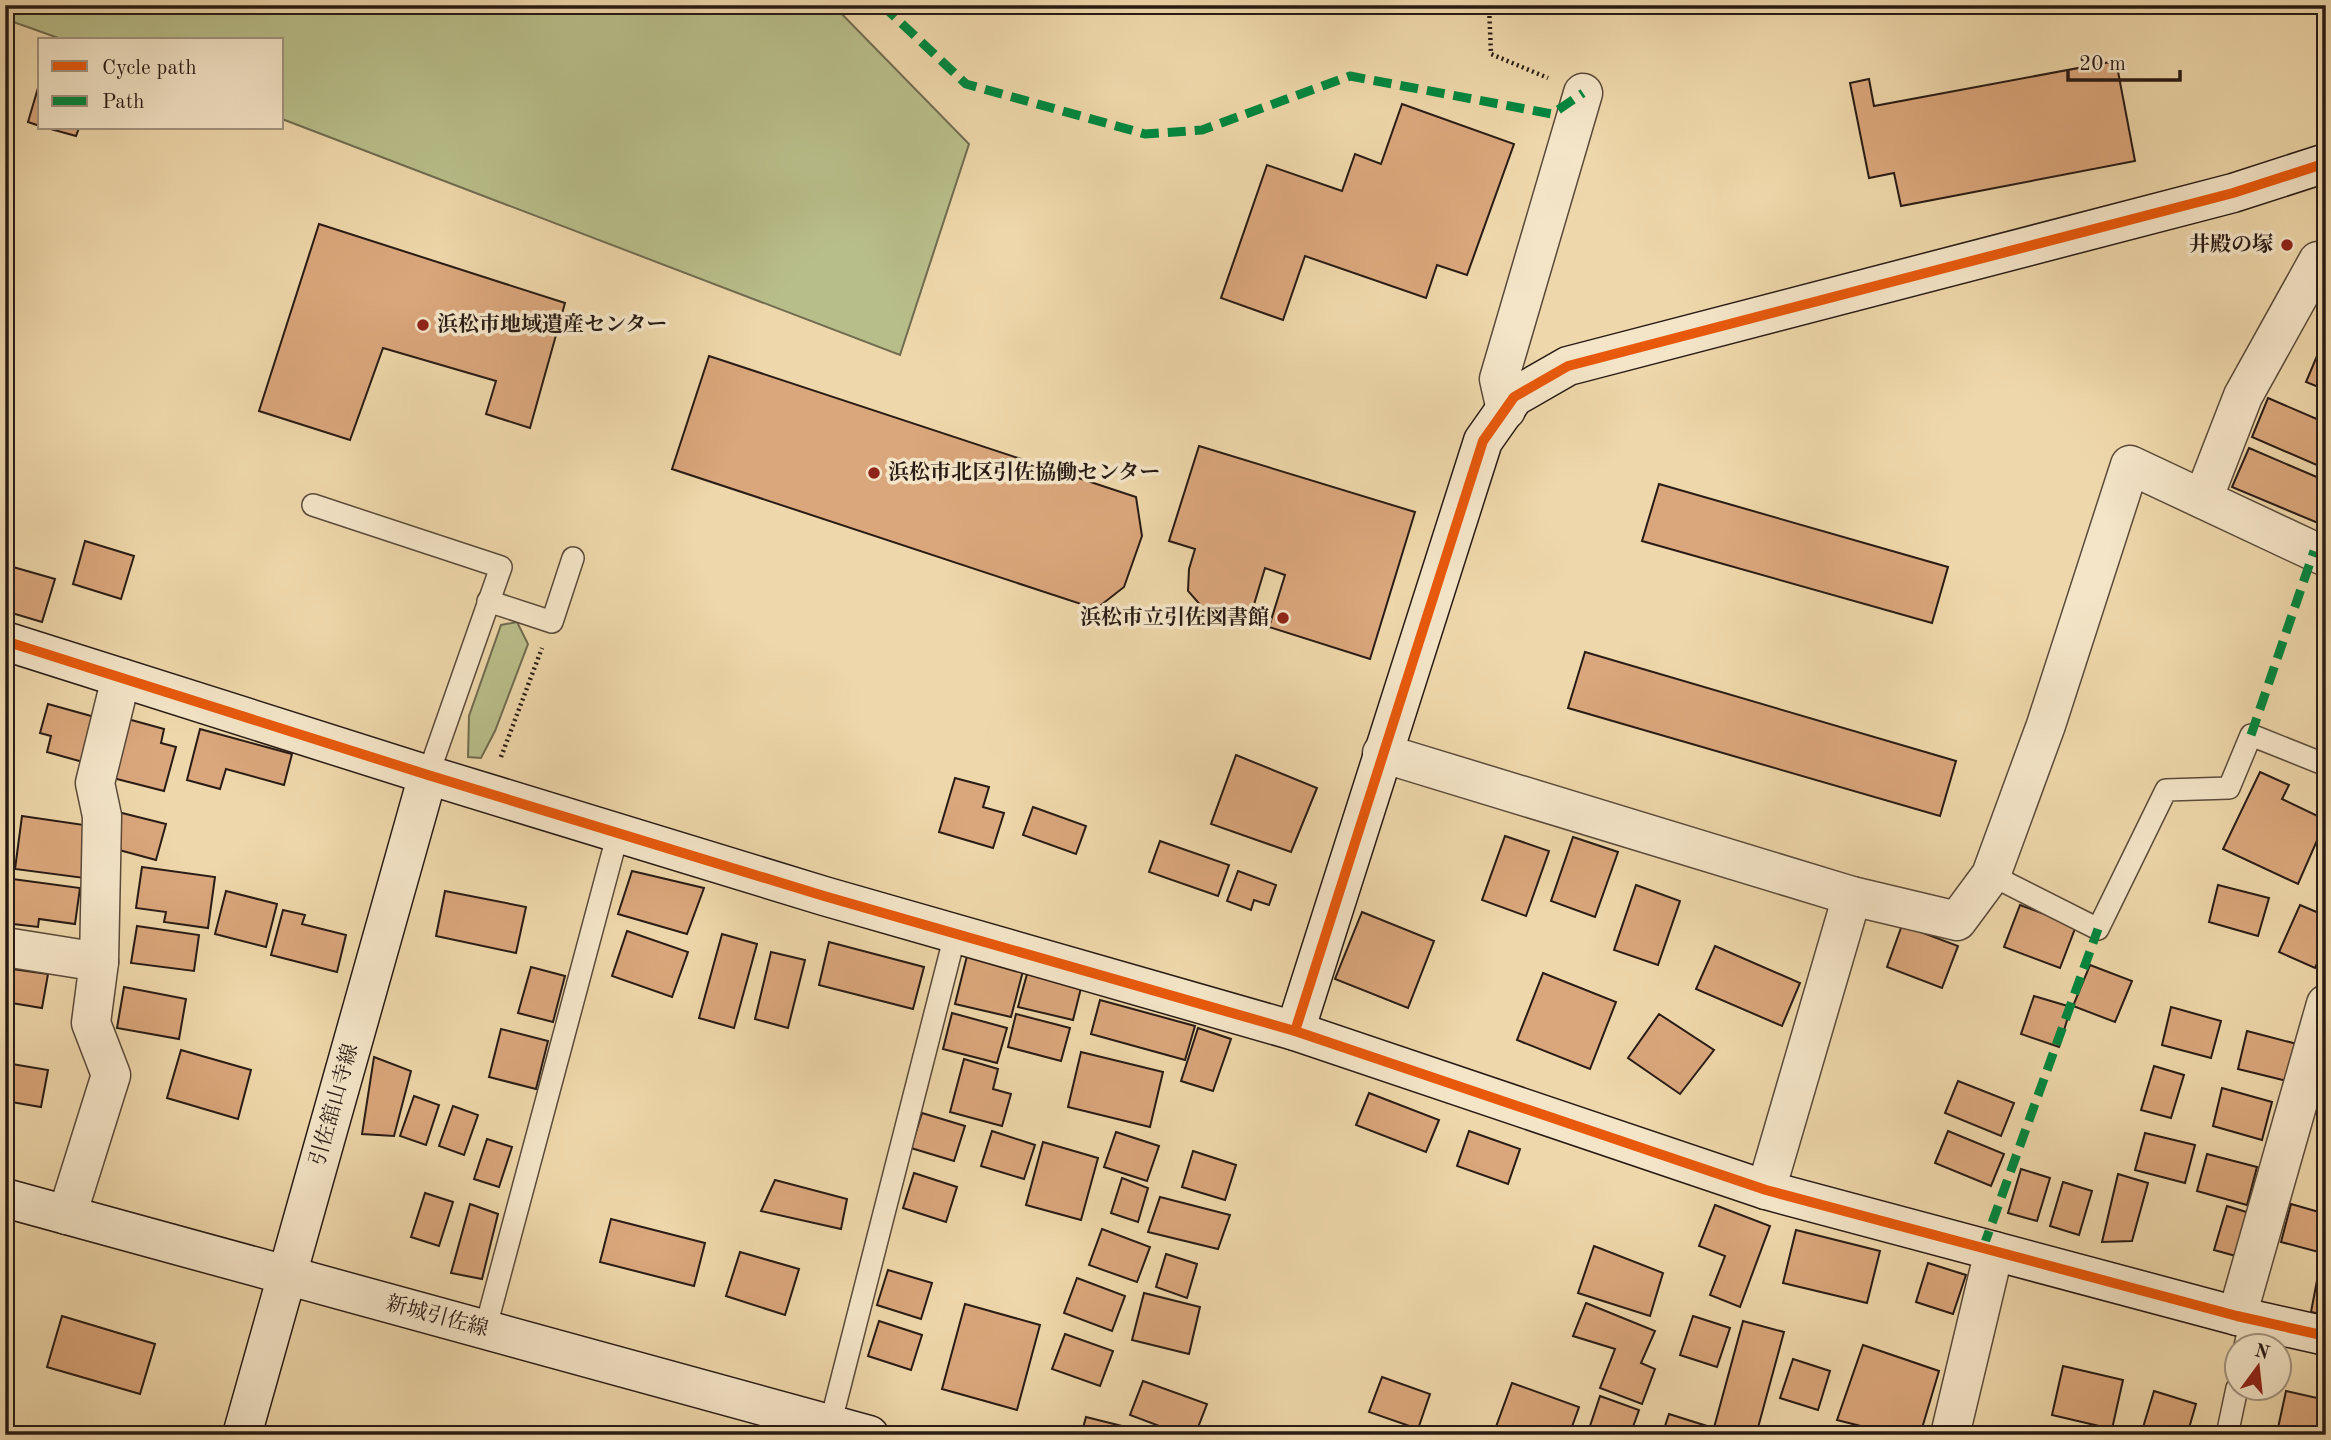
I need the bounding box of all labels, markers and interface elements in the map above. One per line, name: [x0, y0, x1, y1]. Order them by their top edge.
legend: [38, 38, 284, 130]
scale bar: [2068, 38, 2180, 82]
text: 20 m: [2079, 54, 2126, 75]
text: Cycle path: [102, 58, 197, 79]
text: Path: [102, 92, 145, 113]
place label: 井殿の塚: [2189, 233, 2273, 256]
marker: 井殿の塚: [2279, 237, 2295, 253]
place label: 浜松市地域遺産センター: [437, 312, 667, 336]
marker: 浜松市地域遺産センター: [415, 317, 431, 333]
place label: 浜松市北区引佐協働センター: [888, 460, 1160, 484]
marker: 浜松市北区引佐協働センター: [866, 465, 882, 481]
place label: 浜松市立引佐図書館: [1080, 605, 1269, 629]
marker: 浜松市立引佐図書館: [1275, 610, 1291, 626]
street label: 引佐舘山寺線: [306, 1041, 362, 1168]
street label: 新城引佐線: [384, 1291, 491, 1341]
north arrow: [2222, 1332, 2292, 1402]
text: N: [2252, 1342, 2272, 1364]

